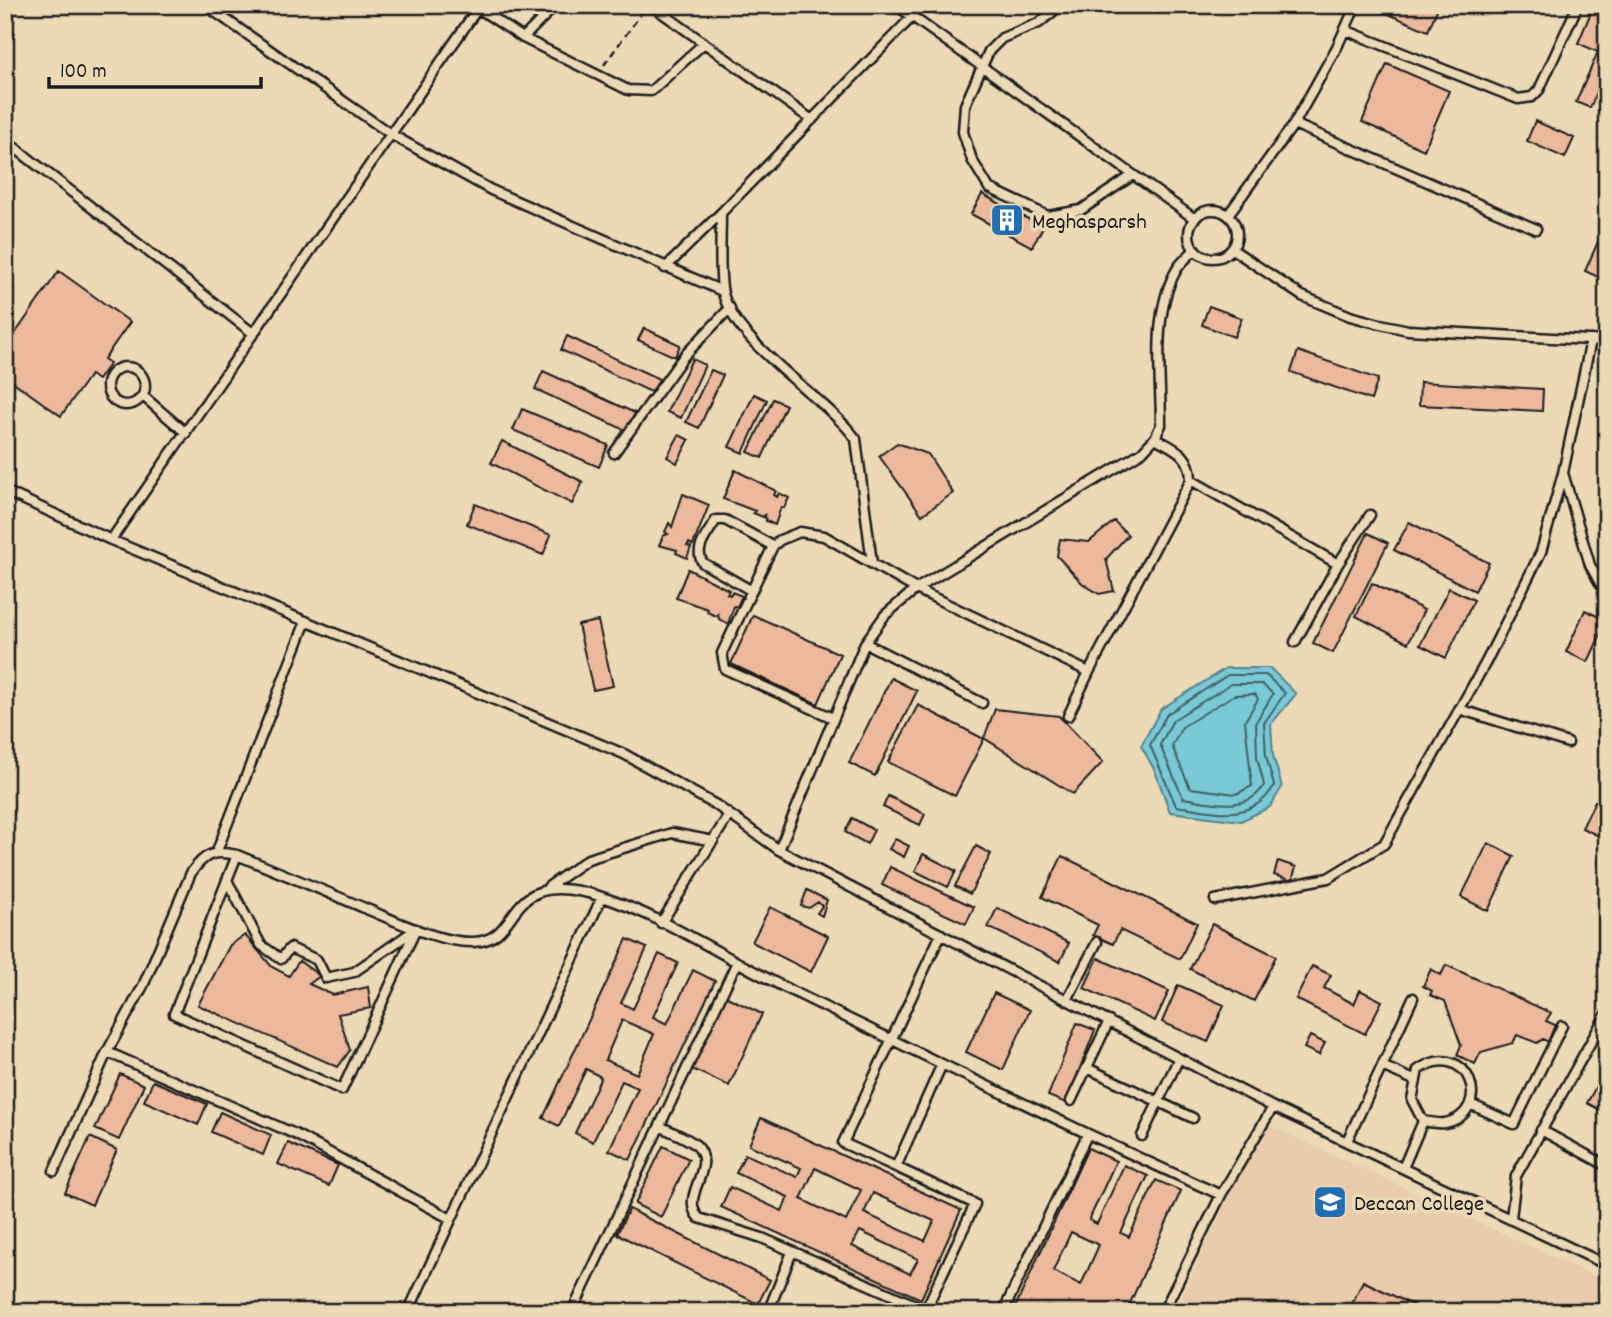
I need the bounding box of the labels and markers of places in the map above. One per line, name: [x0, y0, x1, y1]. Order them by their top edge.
building icon: Meghasparsh: [988, 201, 1026, 239]
place label: Meghasparsh: [1032, 207, 1147, 240]
school or university icon: Deccan College: [1311, 1183, 1349, 1221]
place label: Deccan College: [1354, 1189, 1484, 1222]

